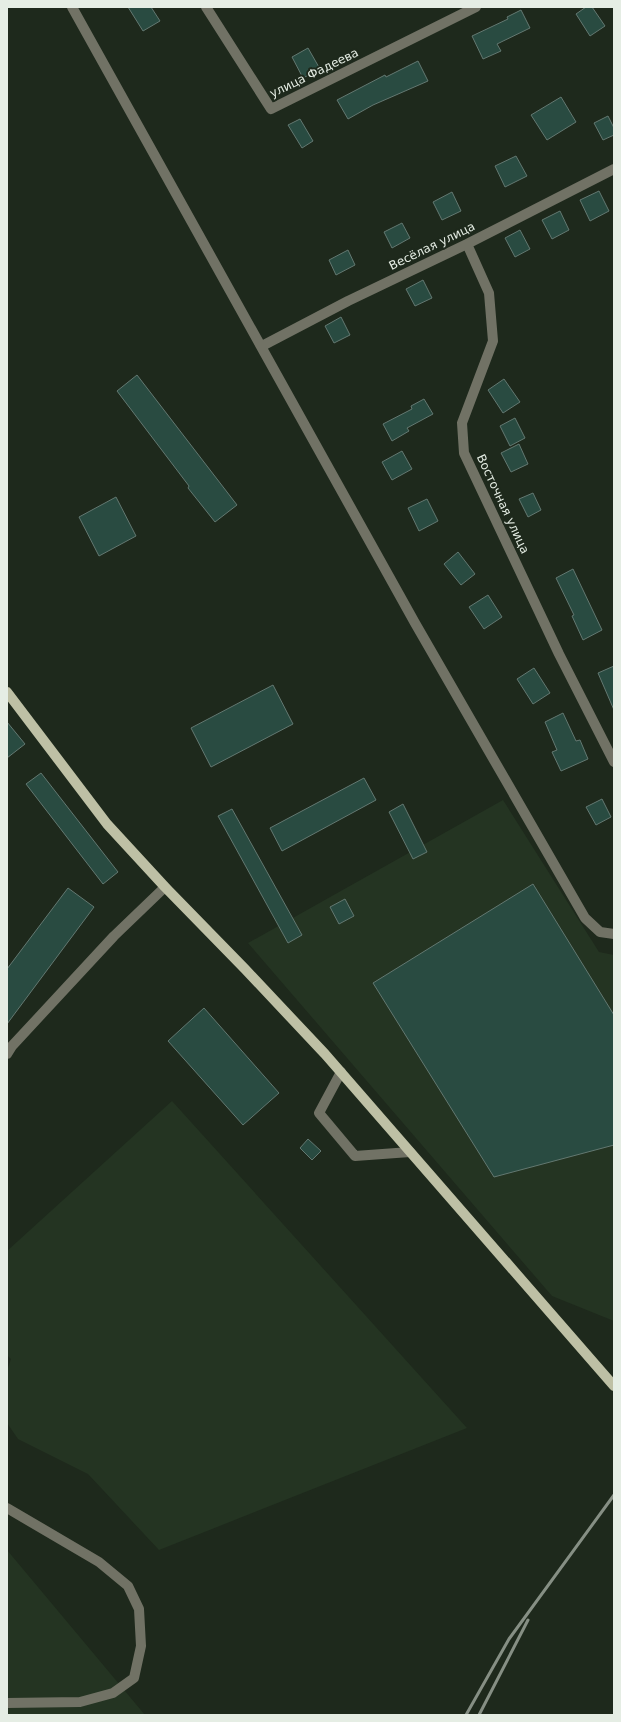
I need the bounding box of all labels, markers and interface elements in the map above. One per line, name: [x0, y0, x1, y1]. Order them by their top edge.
street label: улица Фадеева: [267, 45, 361, 101]
street label: Весёлая улица: [387, 219, 477, 273]
street label: Восточная улица: [474, 452, 532, 556]

